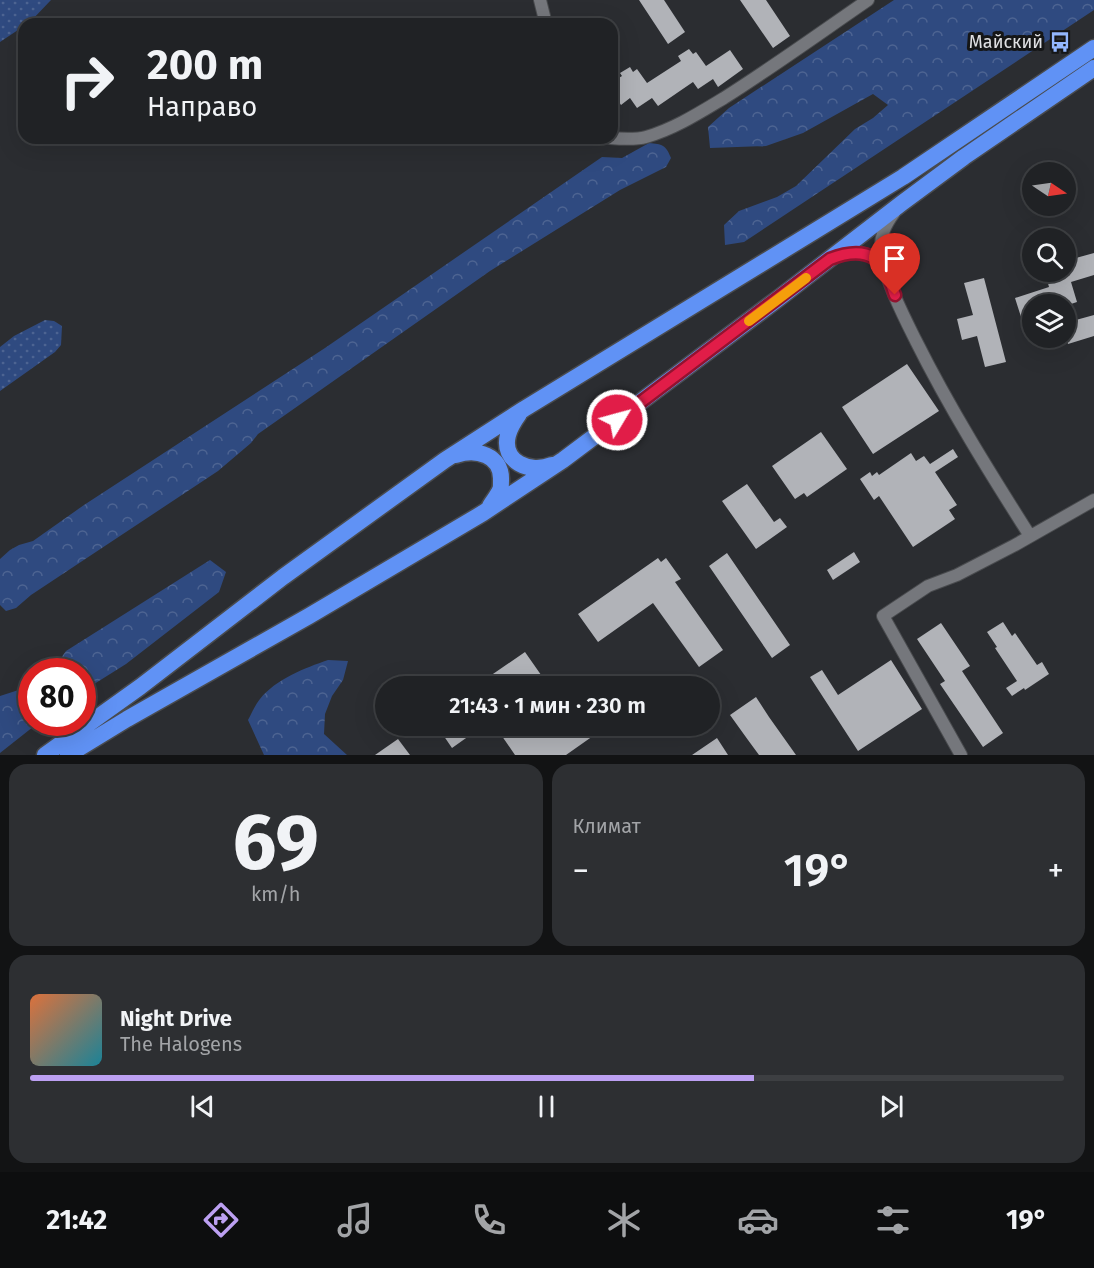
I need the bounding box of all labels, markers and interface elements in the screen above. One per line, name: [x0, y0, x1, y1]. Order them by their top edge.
bus stop icon: Майский: [1048, 30, 1072, 54]
place label: Майский: [969, 31, 1043, 53]
text: 200 m: [147, 40, 263, 90]
icon: right: [48, 42, 126, 120]
text: Направо: [147, 91, 257, 123]
north arrow: [1022, 162, 1076, 216]
map controls: [1022, 162, 1076, 348]
button: search: [1022, 228, 1076, 282]
pin: [869, 233, 920, 295]
icon: arrive: [878, 242, 911, 275]
button: layers: [1022, 294, 1076, 348]
position arrow: [585, 388, 649, 452]
speed limit sign: 80: [18, 658, 96, 736]
text: 21:43 · 1 мин · 230 m: [449, 692, 646, 719]
text: 69: [232, 796, 319, 890]
text: Климат: [573, 814, 641, 838]
text: 19°: [784, 844, 853, 898]
text: −: [573, 851, 589, 891]
text: +: [1048, 851, 1064, 891]
text: km/h: [251, 882, 301, 906]
text: Night Drive: [120, 1005, 232, 1032]
text: The Halogens: [120, 1032, 242, 1056]
icon: previous: [186, 1090, 219, 1123]
icon: pause: [530, 1090, 563, 1123]
icon: next: [875, 1090, 908, 1123]
icon: directions: [200, 1199, 242, 1241]
icon: music: [334, 1199, 376, 1241]
icon: phone: [468, 1199, 510, 1241]
icon: climate: [603, 1199, 645, 1241]
icon: car: [737, 1199, 779, 1241]
icon: filters: [872, 1199, 914, 1241]
text: 21:42: [46, 1204, 107, 1236]
text: 19°: [1006, 1204, 1048, 1236]

